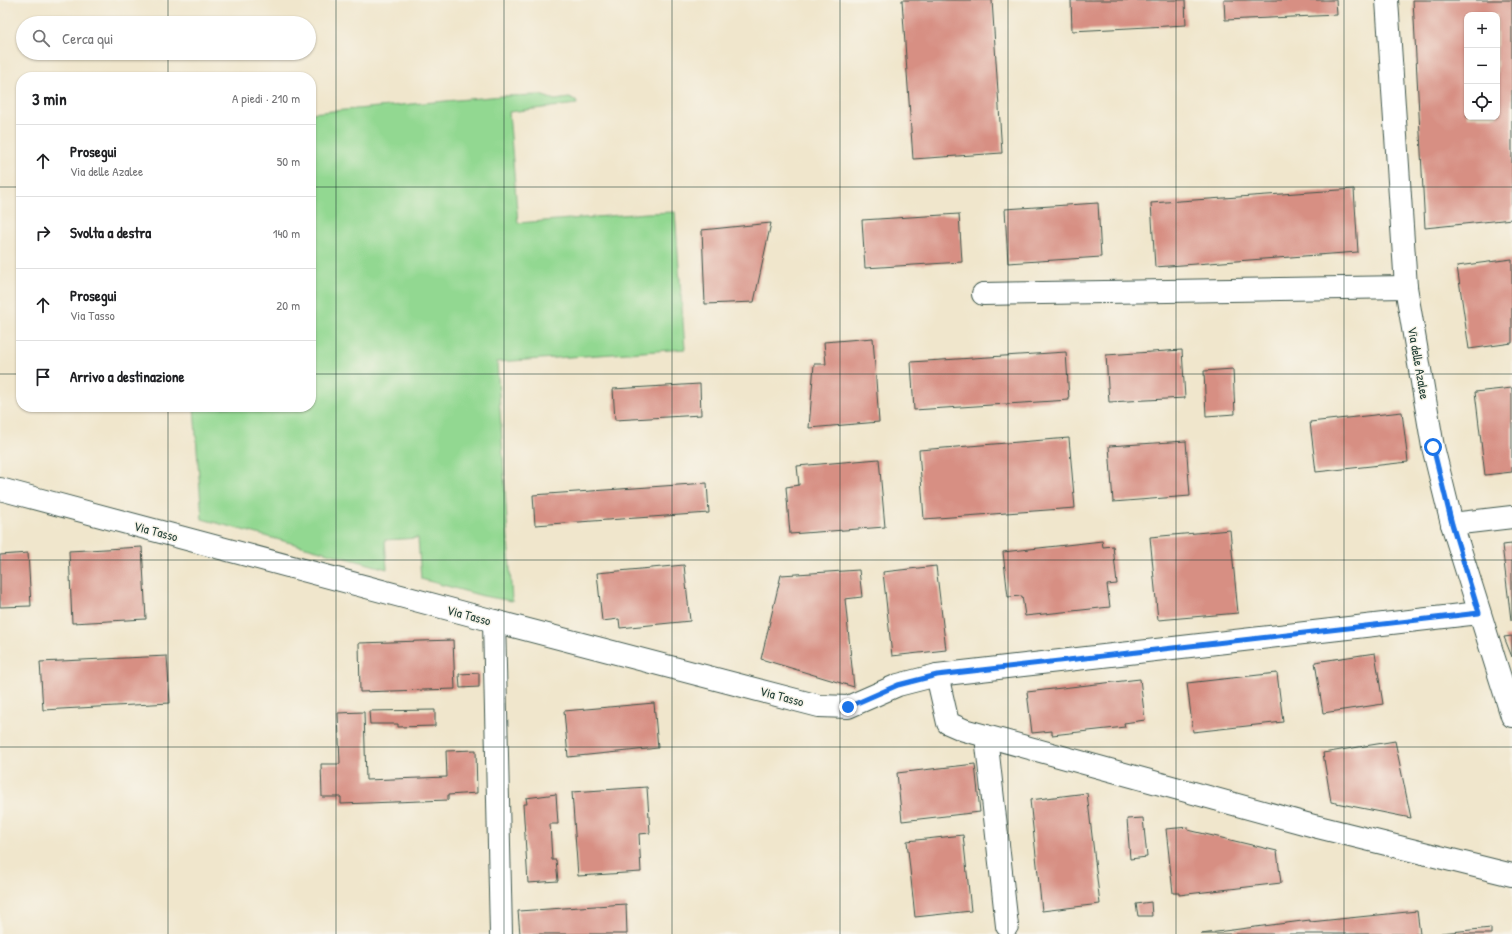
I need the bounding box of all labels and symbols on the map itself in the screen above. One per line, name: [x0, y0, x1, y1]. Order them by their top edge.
street label: Via delle Azalee: [1404, 325, 1434, 401]
route start: [1424, 438, 1442, 456]
street label: Via Tasso: [132, 517, 180, 545]
street label: Via Tasso: [445, 601, 493, 629]
street label: Via Tasso: [758, 682, 806, 710]
route end: [839, 698, 857, 716]

